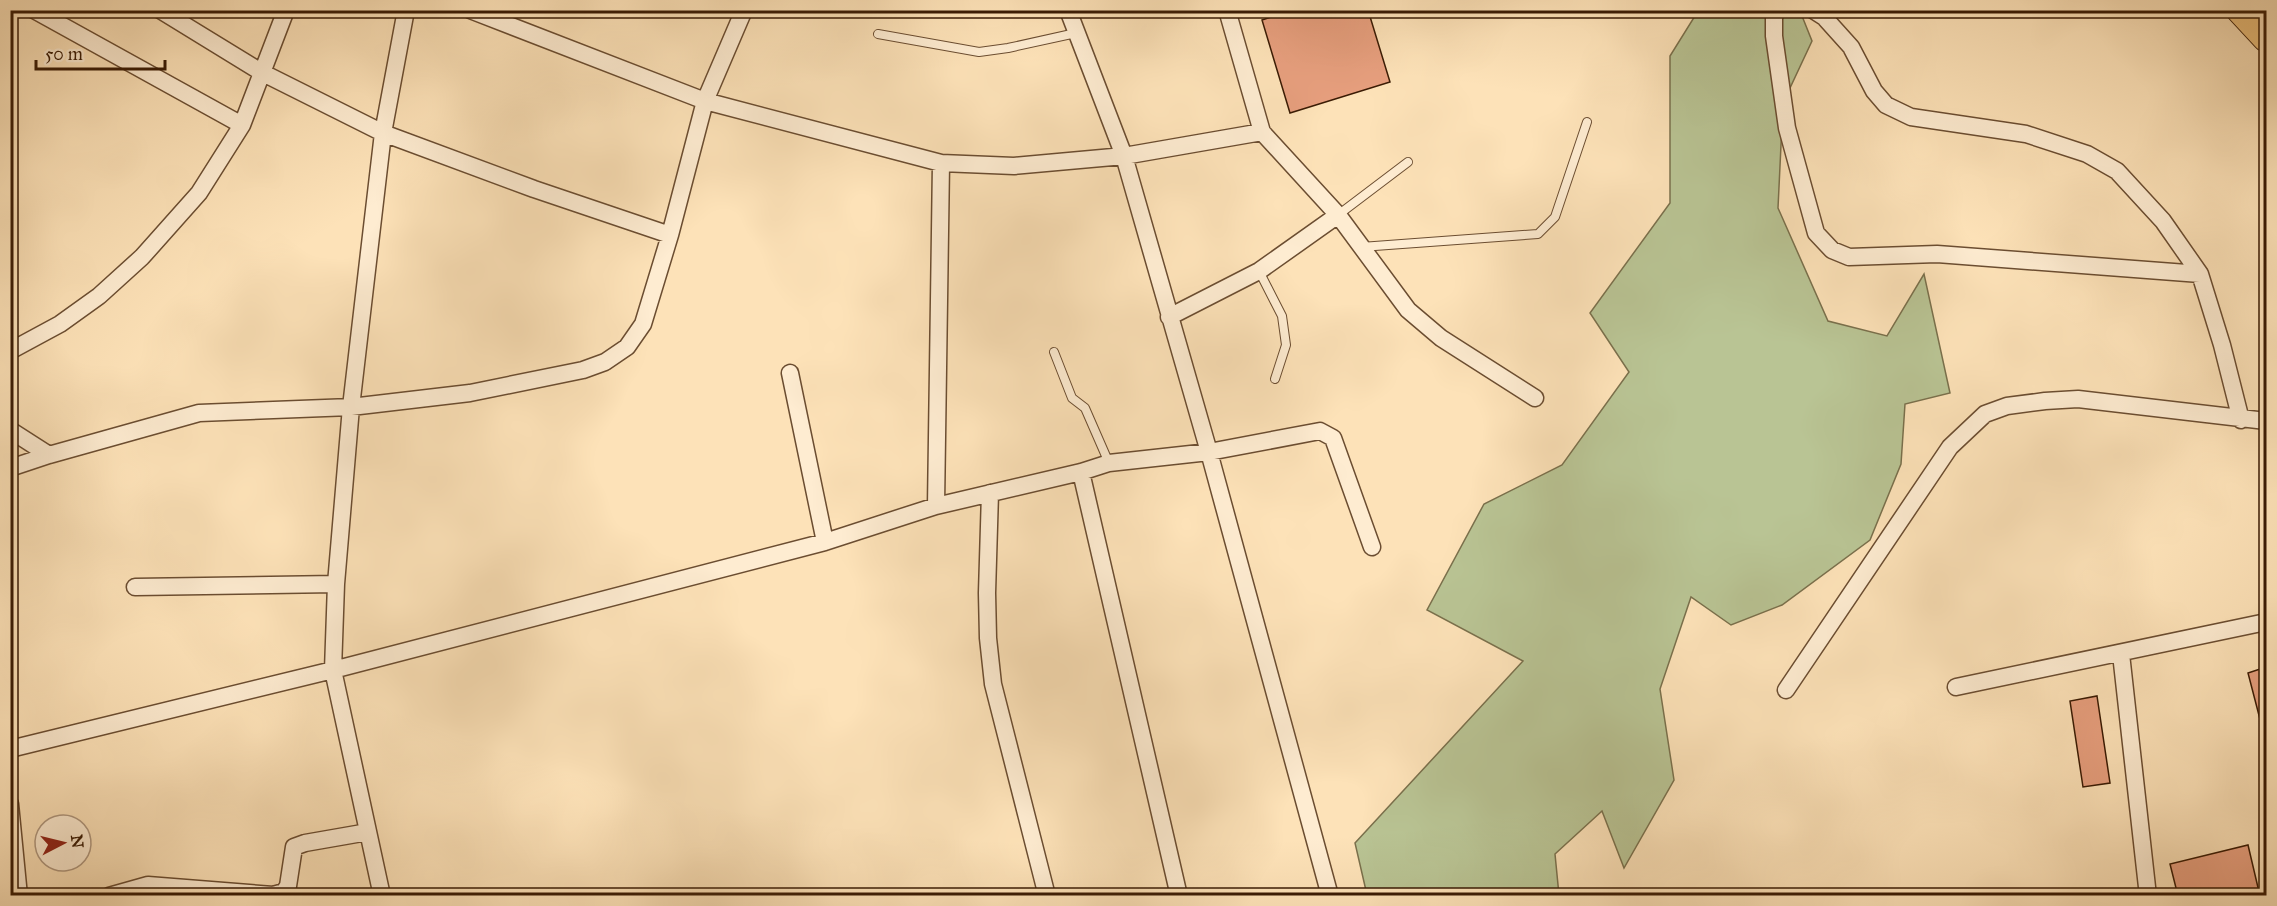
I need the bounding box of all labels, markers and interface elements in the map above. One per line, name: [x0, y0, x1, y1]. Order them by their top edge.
scale bar: [36, 33, 165, 71]
text: 50 m: [45, 43, 83, 65]
north arrow: [33, 813, 93, 873]
text: N: [67, 833, 88, 850]

